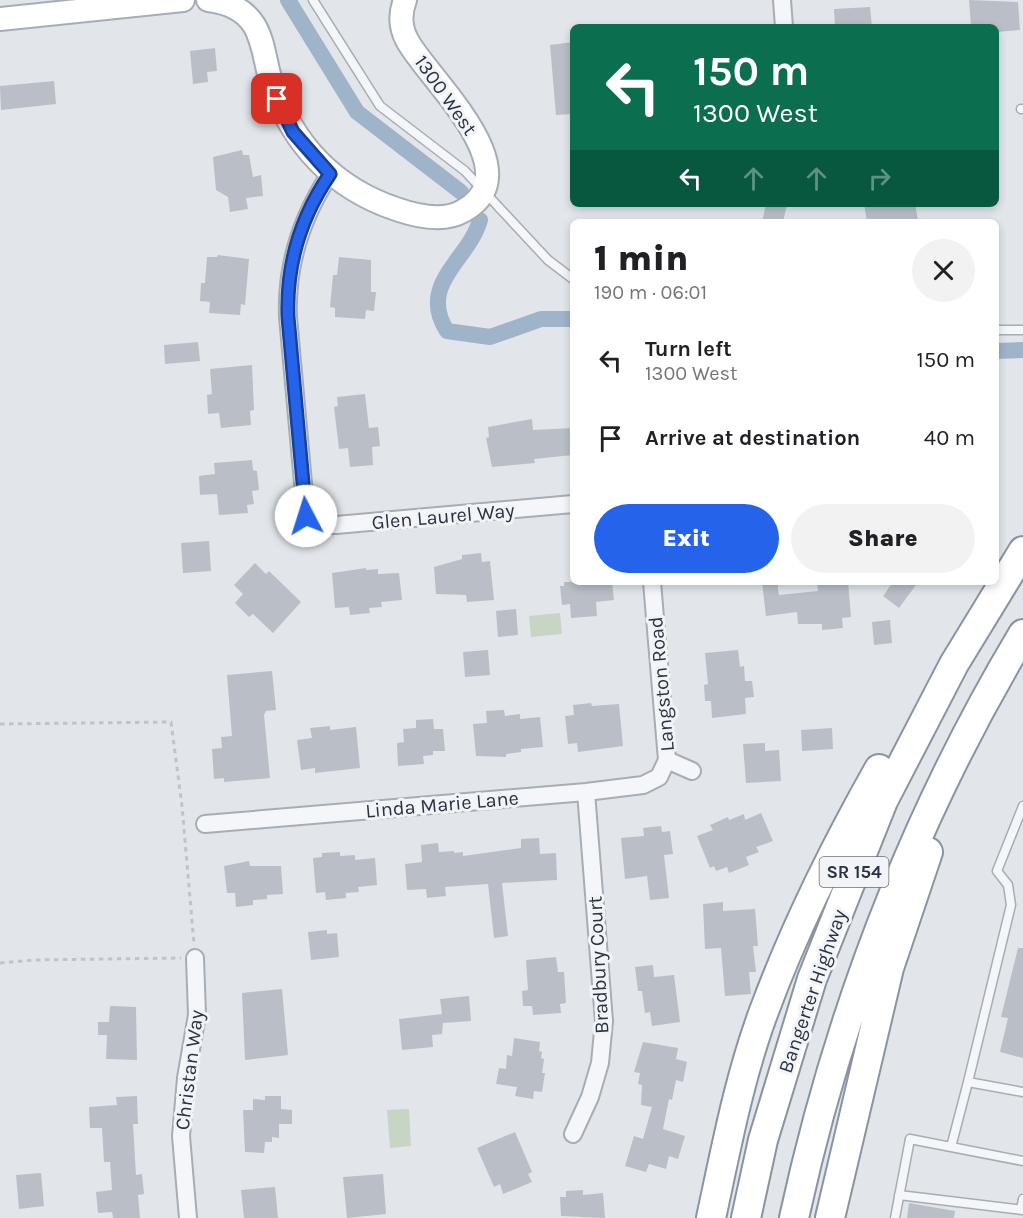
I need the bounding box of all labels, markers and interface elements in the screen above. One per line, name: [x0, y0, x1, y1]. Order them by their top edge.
text: 150 m: [693, 46, 809, 96]
icon: left: [594, 48, 672, 126]
street label: 1300 West: [410, 51, 482, 140]
pin: [251, 73, 302, 124]
icon: arrive: [260, 82, 293, 115]
text: 1300 West: [693, 97, 818, 129]
icon: left: [674, 162, 707, 195]
icon: ahead: [737, 162, 770, 195]
icon: ahead: [800, 162, 833, 195]
icon: right: [863, 162, 896, 195]
text: 1 min: [594, 237, 688, 279]
button: close: [912, 239, 975, 302]
text: 190 m · 06:01: [594, 281, 707, 304]
text: Turn left: [645, 336, 732, 362]
icon: left: [594, 344, 627, 377]
text: 150 m: [916, 347, 975, 373]
text: 1300 West: [645, 362, 737, 385]
icon: arrive: [594, 422, 627, 455]
text: Arrive at destination: [645, 425, 860, 451]
text: 40 m: [924, 425, 975, 451]
position arrow: [274, 484, 338, 548]
street label: Glen Laurel Way: [371, 499, 515, 534]
button: Exit: [594, 504, 779, 573]
button: Share: [791, 504, 975, 573]
street label: Langston Road: [644, 615, 679, 752]
street label: Linda Marie Lane: [364, 786, 520, 823]
road number: SR 154: [820, 857, 888, 887]
street label: Bradbury Court: [583, 895, 614, 1034]
street label: Bangerter Highway: [774, 906, 851, 1076]
street label: Christan Way: [171, 1009, 208, 1131]

